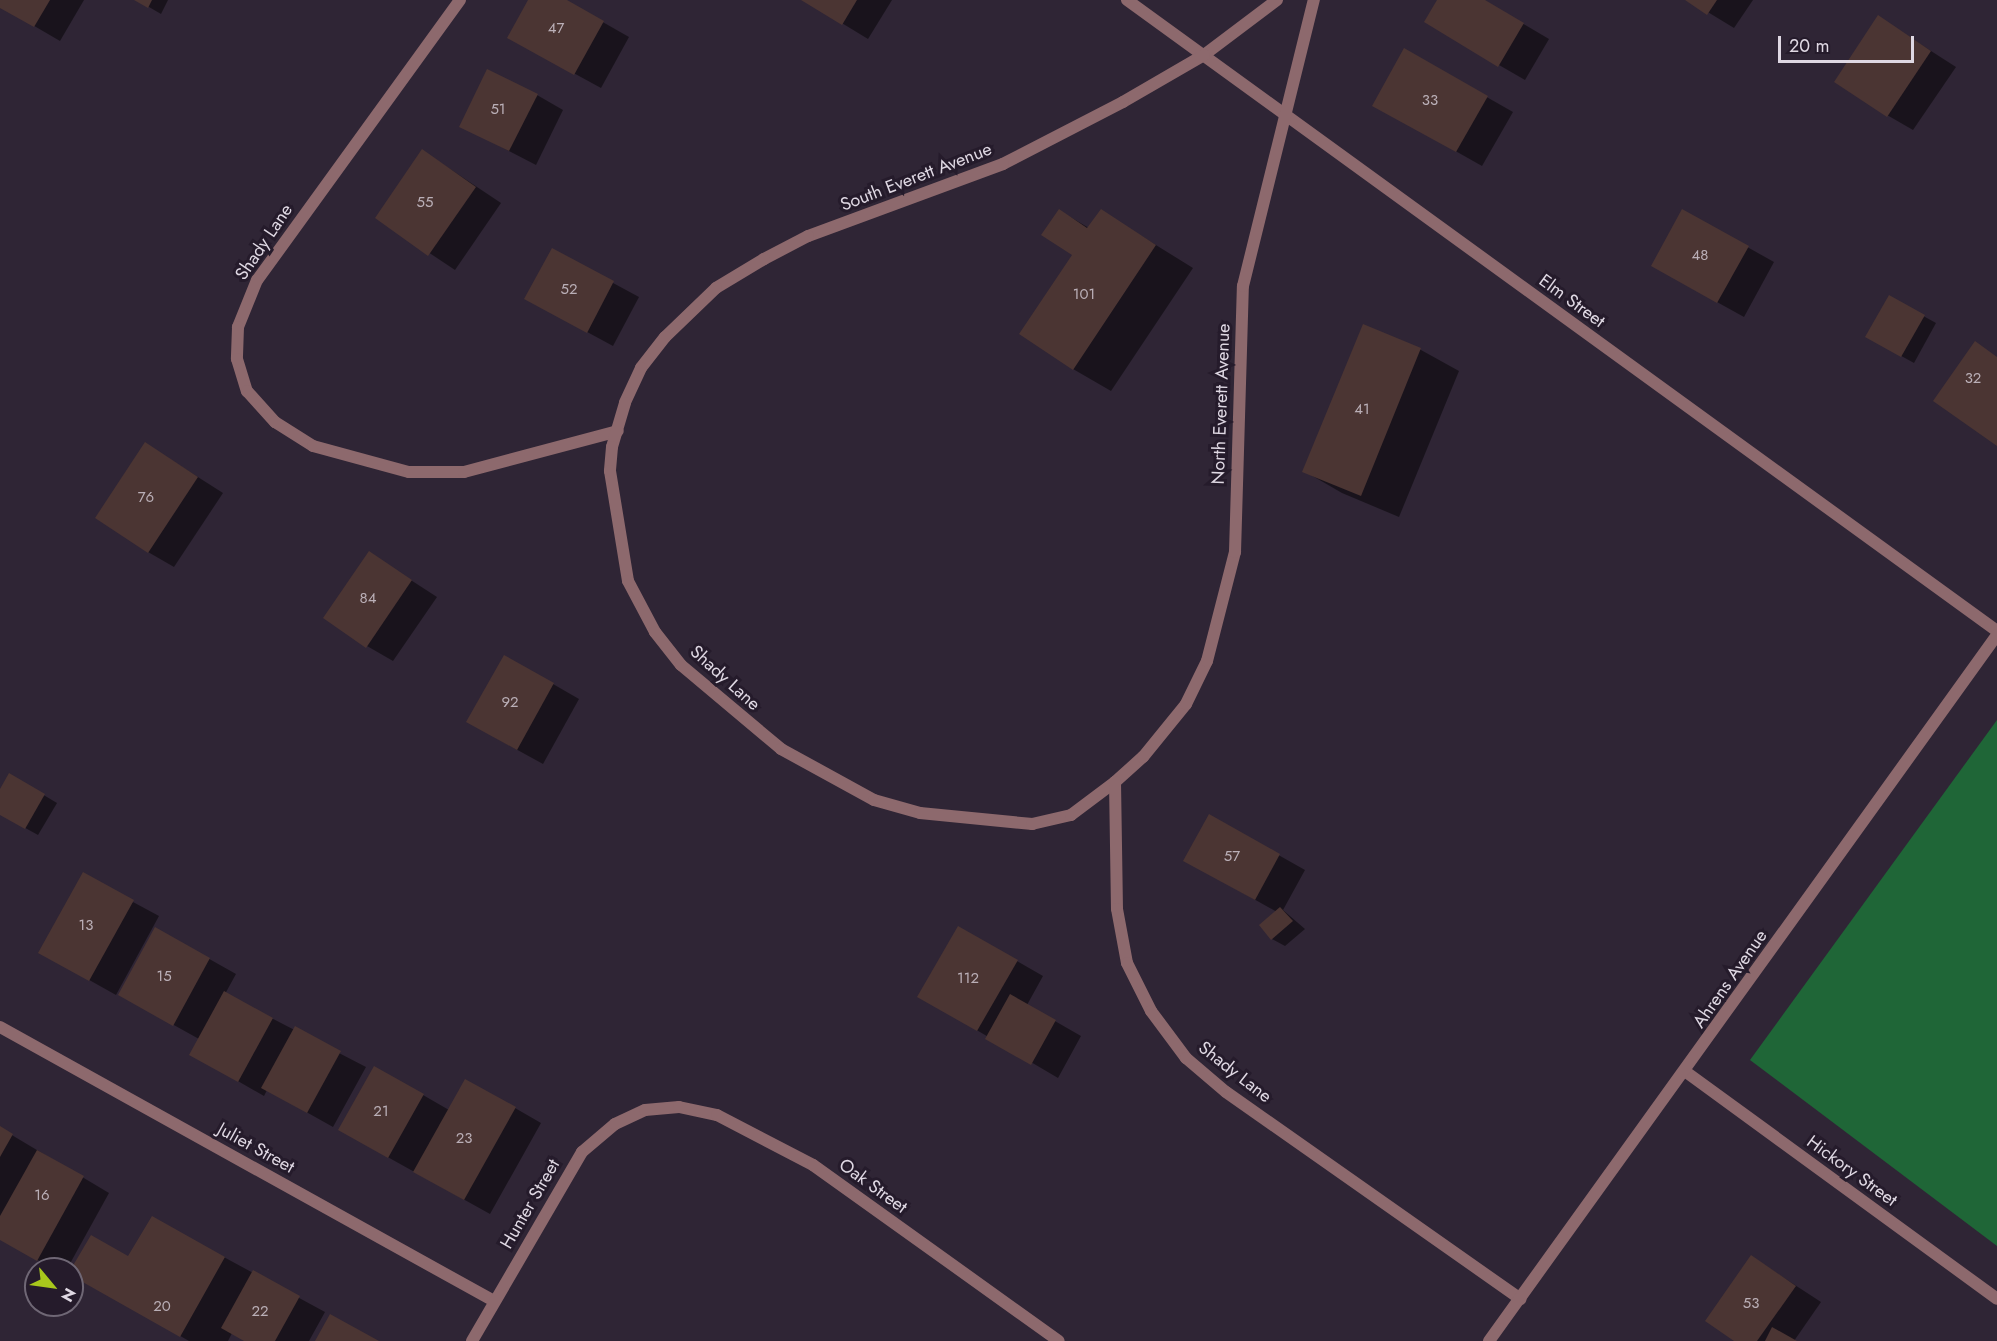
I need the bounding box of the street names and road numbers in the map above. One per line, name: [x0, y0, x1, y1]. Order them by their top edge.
street label: South Everett Avenue: [837, 138, 995, 216]
street label: Shady Lane: [231, 200, 297, 284]
street label: Elm Street: [1535, 270, 1609, 332]
street label: North Everett Avenue: [1207, 323, 1235, 485]
street label: Shady Lane: [685, 641, 765, 715]
street label: Ahrens Avenue: [1688, 926, 1772, 1032]
street label: Shady Lane: [1194, 1037, 1276, 1107]
street label: Juliet Street: [214, 1118, 298, 1178]
street label: Hickory Street: [1803, 1131, 1901, 1211]
street label: Oak Street: [835, 1154, 911, 1218]
street label: Hunter Street: [496, 1155, 564, 1253]

